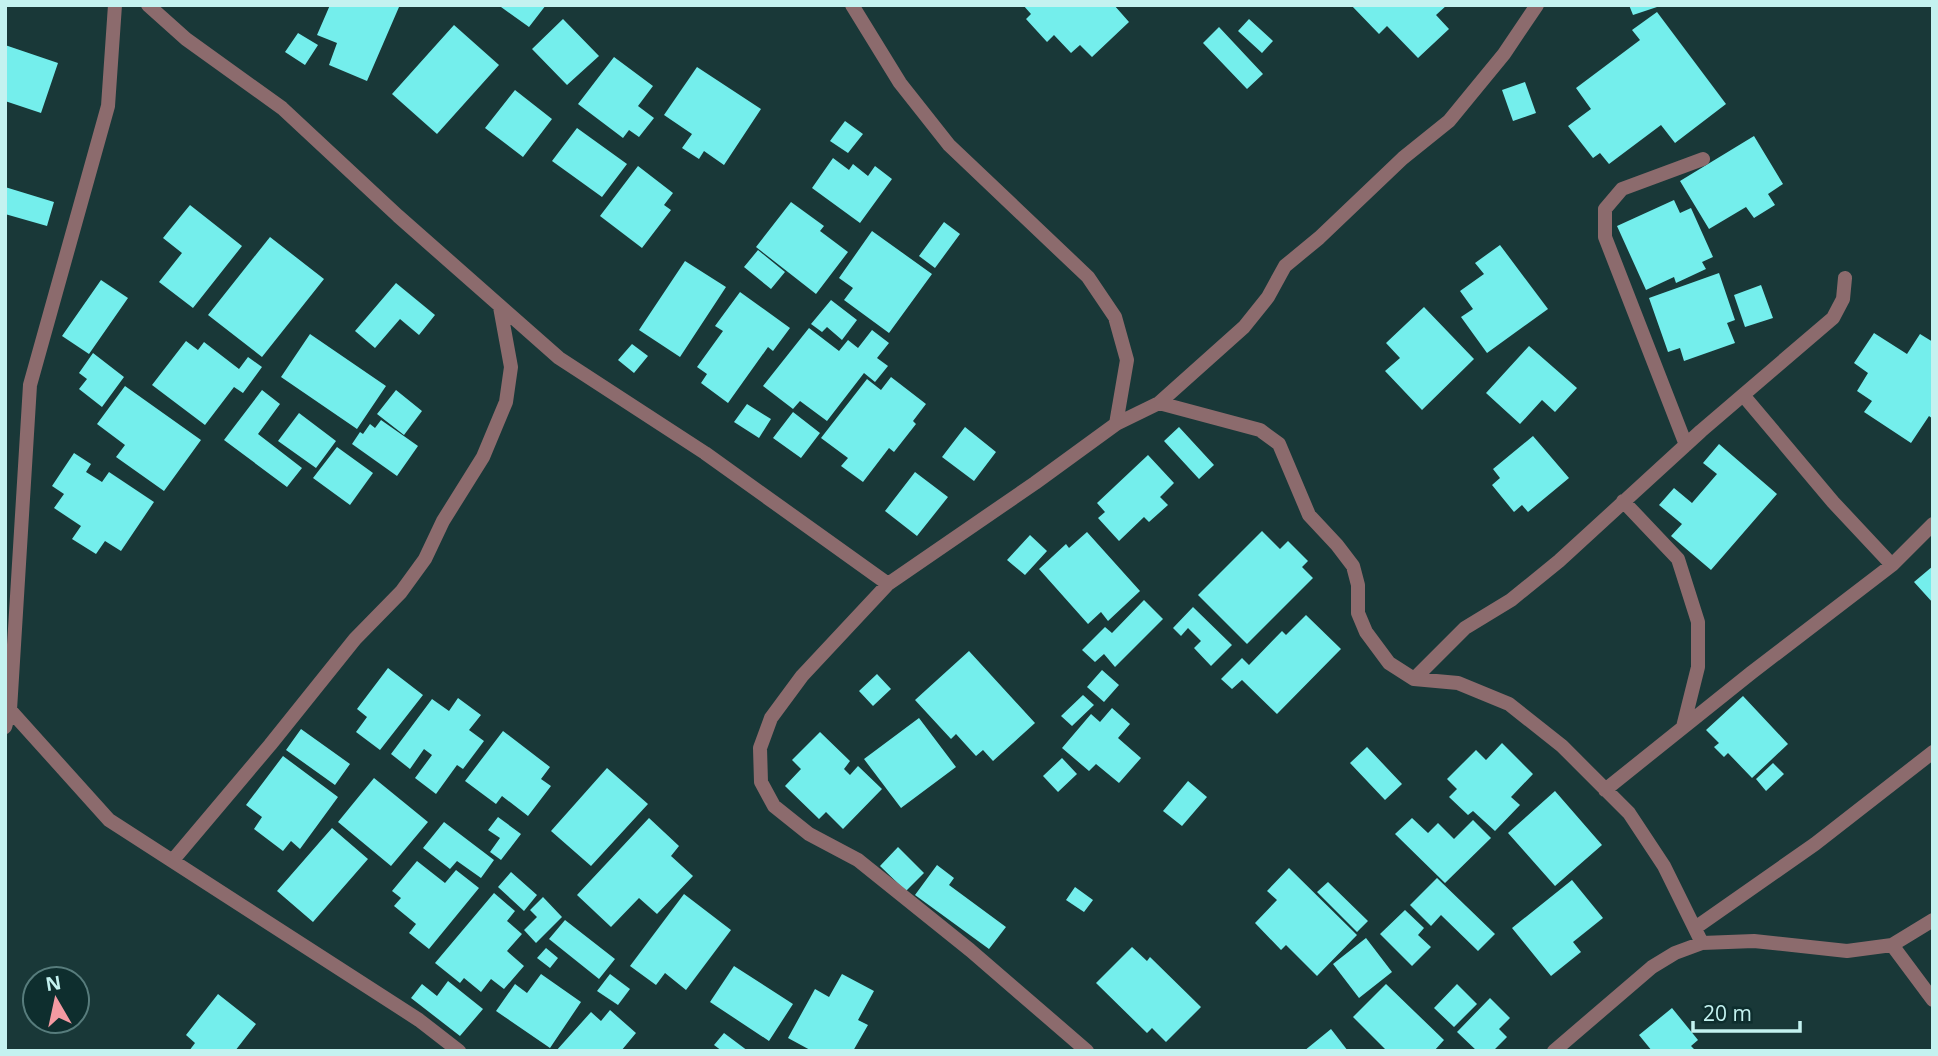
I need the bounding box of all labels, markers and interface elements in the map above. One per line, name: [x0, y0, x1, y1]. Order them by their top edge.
north arrow: [21, 965, 91, 1035]
text: N: [44, 969, 63, 997]
scale bar: [1693, 990, 1800, 1034]
text: 20 m: [1703, 999, 1752, 1027]

